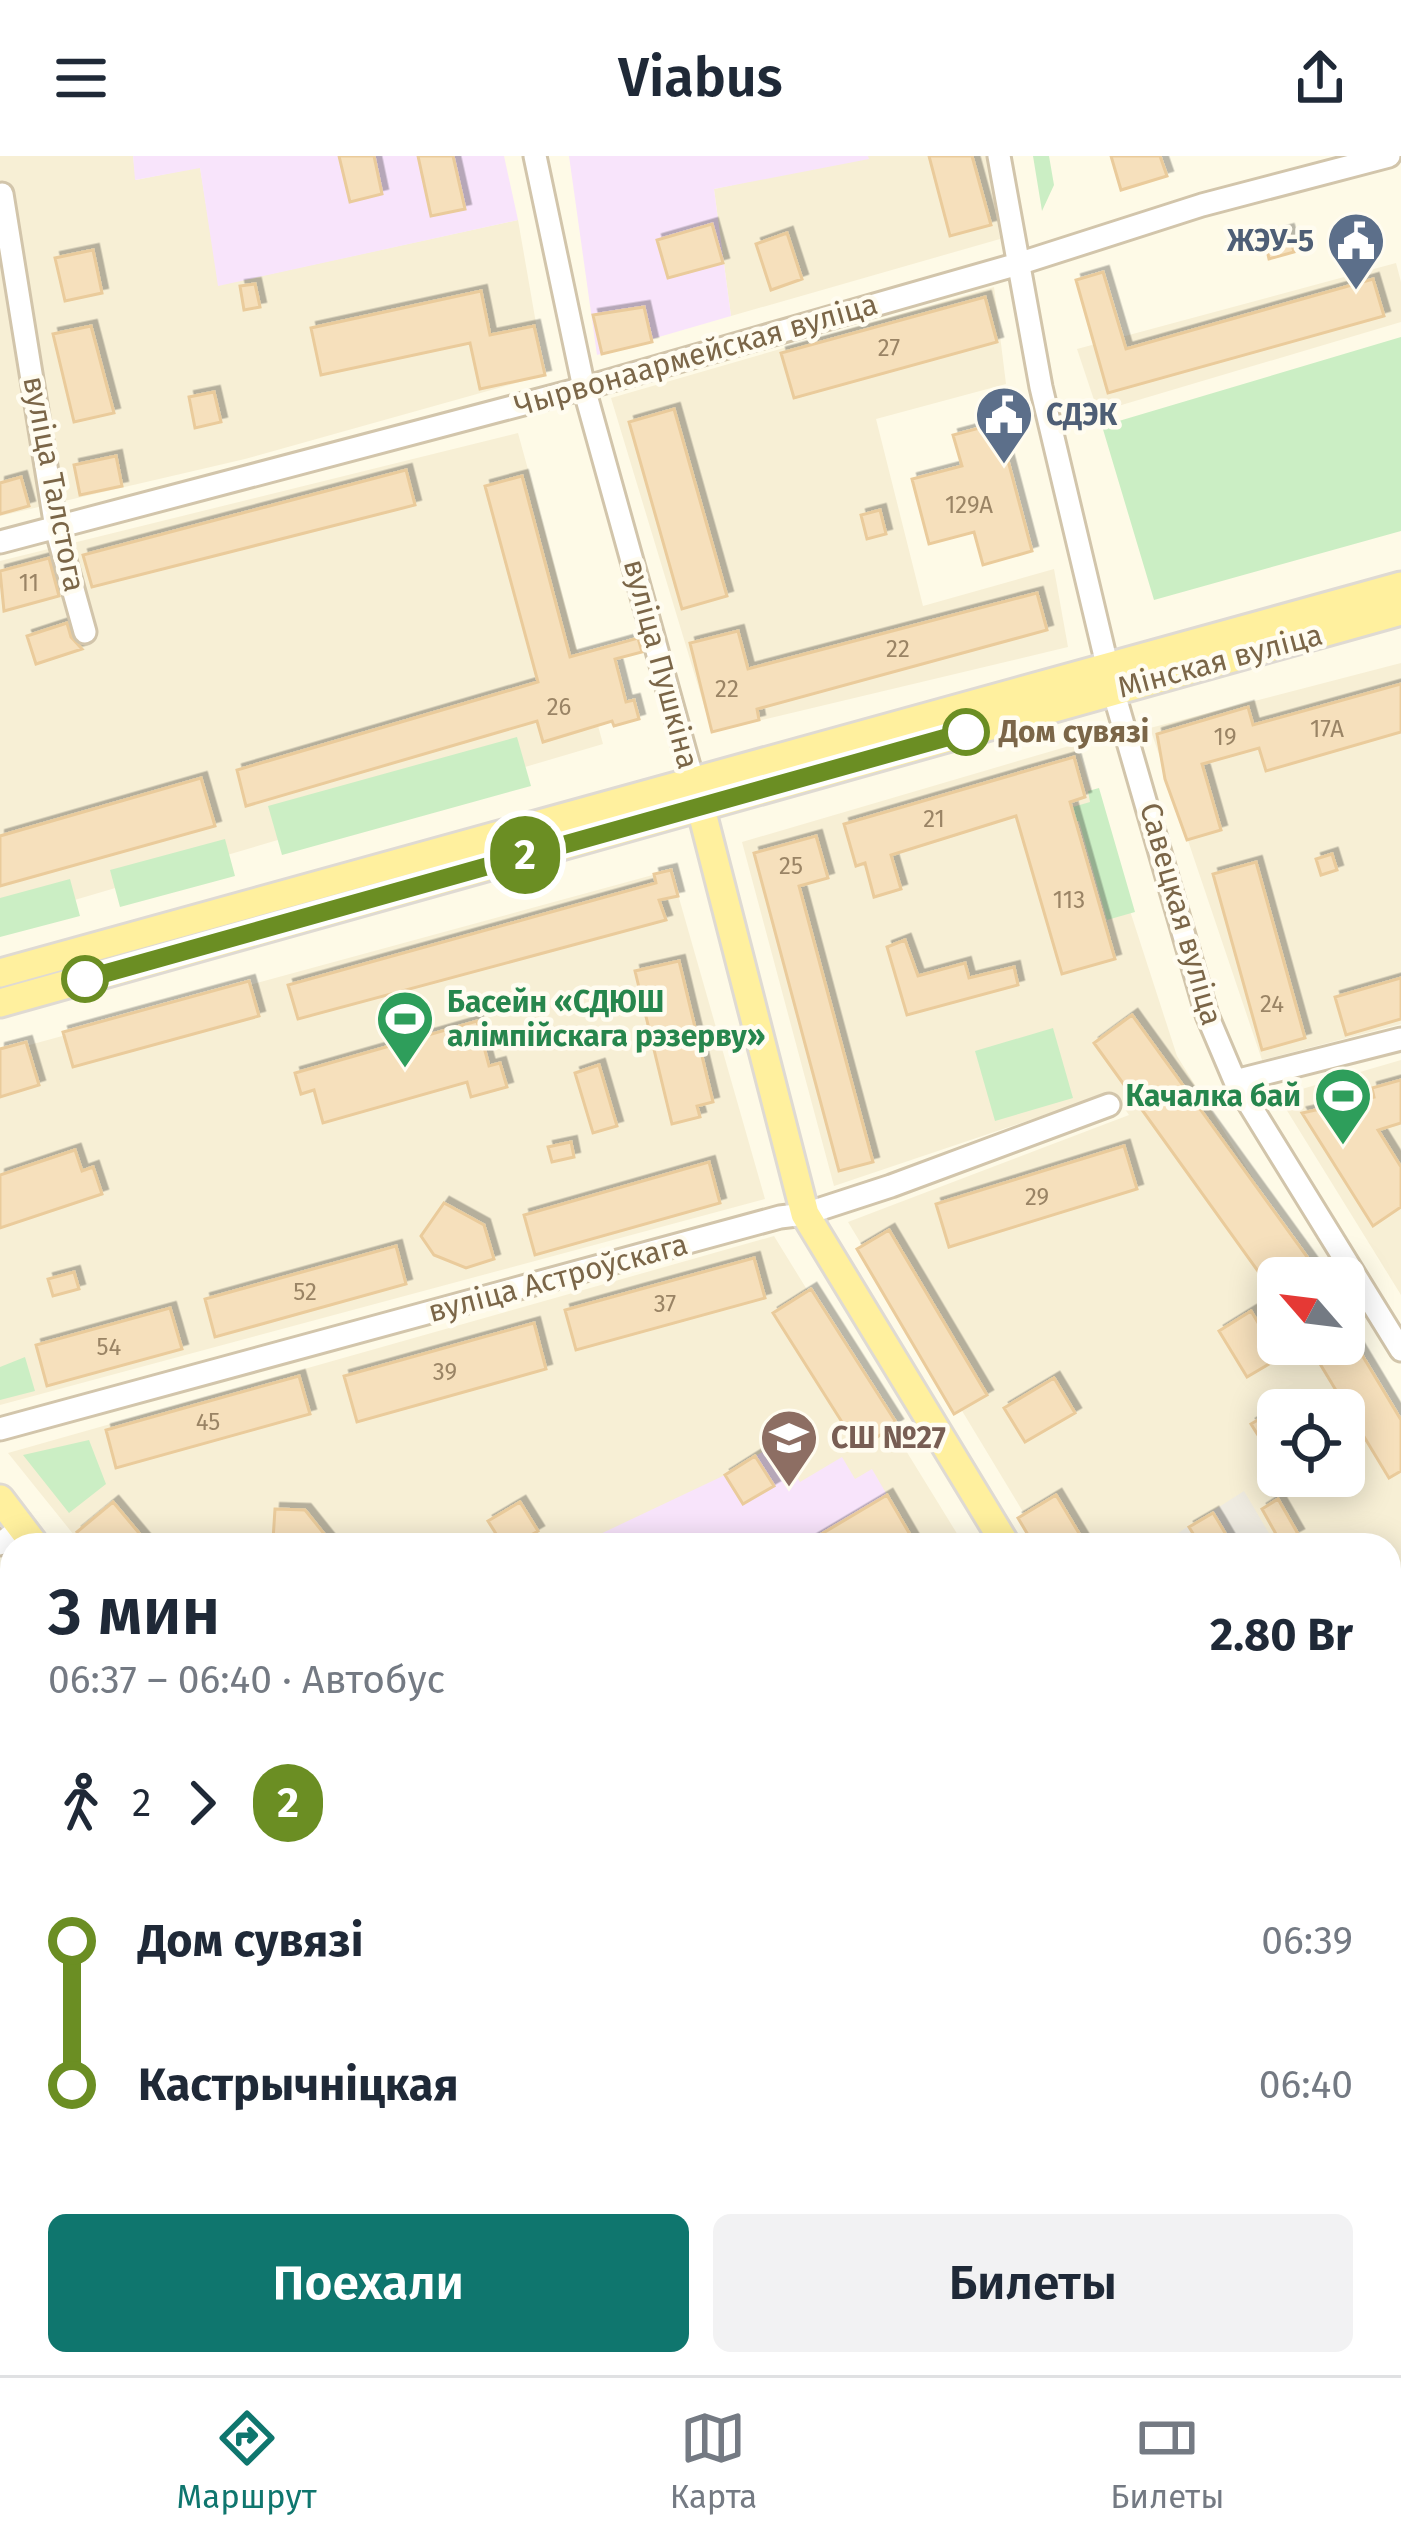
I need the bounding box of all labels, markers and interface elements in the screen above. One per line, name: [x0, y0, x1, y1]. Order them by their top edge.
icon: menu: [48, 45, 114, 111]
icon: share: [1287, 45, 1353, 111]
text: Viabus: [618, 46, 783, 110]
public building icon: ЖЭУ-5: [1325, 210, 1387, 292]
place label: ЖЭУ-5: [1226, 223, 1314, 259]
street label: Чырвонаармейская вуліца: [510, 286, 882, 424]
house number: 27: [878, 334, 900, 362]
street label: вуліца Талстога: [15, 373, 93, 595]
public building icon: СДЭК: [973, 384, 1035, 466]
place label: СДЭК: [1046, 397, 1117, 433]
house number: 129А: [945, 491, 993, 519]
street label: вуліца Пушкіна: [616, 555, 706, 773]
house number: 11: [19, 569, 39, 597]
street label: Мінская вуліца: [1114, 616, 1326, 706]
house number: 22: [886, 635, 910, 663]
house number: 22: [715, 675, 739, 703]
house number: 26: [547, 693, 571, 721]
marker: Дом сувязі: [944, 710, 988, 754]
place label: Дом сувязі: [998, 714, 1149, 750]
house number: 17А: [1310, 715, 1344, 743]
house number: 19: [1214, 723, 1237, 751]
street label: Савецкая вуліца: [1132, 799, 1230, 1029]
house number: 21: [923, 805, 945, 833]
line badge: 2: [486, 816, 564, 894]
text: 2: [514, 830, 536, 880]
house number: 25: [779, 852, 803, 880]
house number: 113: [1053, 886, 1085, 914]
unlabelled marker: [63, 957, 107, 1001]
place label: Басейн «СДЮШ алімпійскага рэзерву»: [447, 984, 766, 1054]
sports icon: Басейн «СДЮШ алімпійскага рэзерву»: [374, 988, 436, 1070]
house number: 24: [1260, 990, 1284, 1018]
sports icon: Качалка бай: [1312, 1065, 1374, 1147]
place label: Качалка бай: [1125, 1078, 1301, 1114]
house number: 29: [1025, 1183, 1049, 1211]
street label: вуліца Астроўскага: [424, 1226, 692, 1330]
north arrow: [1257, 1257, 1365, 1365]
map controls: [1257, 1257, 1365, 1497]
house number: 52: [293, 1278, 317, 1306]
house number: 37: [654, 1290, 676, 1318]
house number: 54: [97, 1333, 122, 1361]
house number: 39: [433, 1358, 457, 1386]
button: locate: [1257, 1389, 1365, 1497]
school or university icon: СШ №27: [758, 1407, 820, 1489]
house number: 45: [196, 1408, 220, 1436]
place label: СШ №27: [831, 1420, 946, 1456]
text: 3 мин: [48, 1572, 220, 1651]
text: 2.80 Br: [1210, 1608, 1353, 1662]
text: 06:37 – 06:40 · Автобус: [48, 1657, 445, 1703]
icon: walk: [48, 1770, 114, 1836]
icon: forward: [169, 1770, 235, 1836]
text: 2: [277, 1778, 299, 1828]
text: 2: [132, 1780, 151, 1826]
text: Дом сувязі: [138, 1914, 363, 1968]
text: 06:39: [1261, 1918, 1353, 1964]
text: Кастрычніцкая: [138, 2058, 459, 2112]
text: 06:40: [1259, 2062, 1353, 2108]
button: Поехали: [48, 2214, 689, 2352]
button: Билеты: [713, 2214, 1353, 2352]
tab: Маршрут: [177, 2405, 317, 2517]
tab: Карта: [670, 2405, 757, 2517]
tab: Билеты: [1110, 2405, 1224, 2517]

